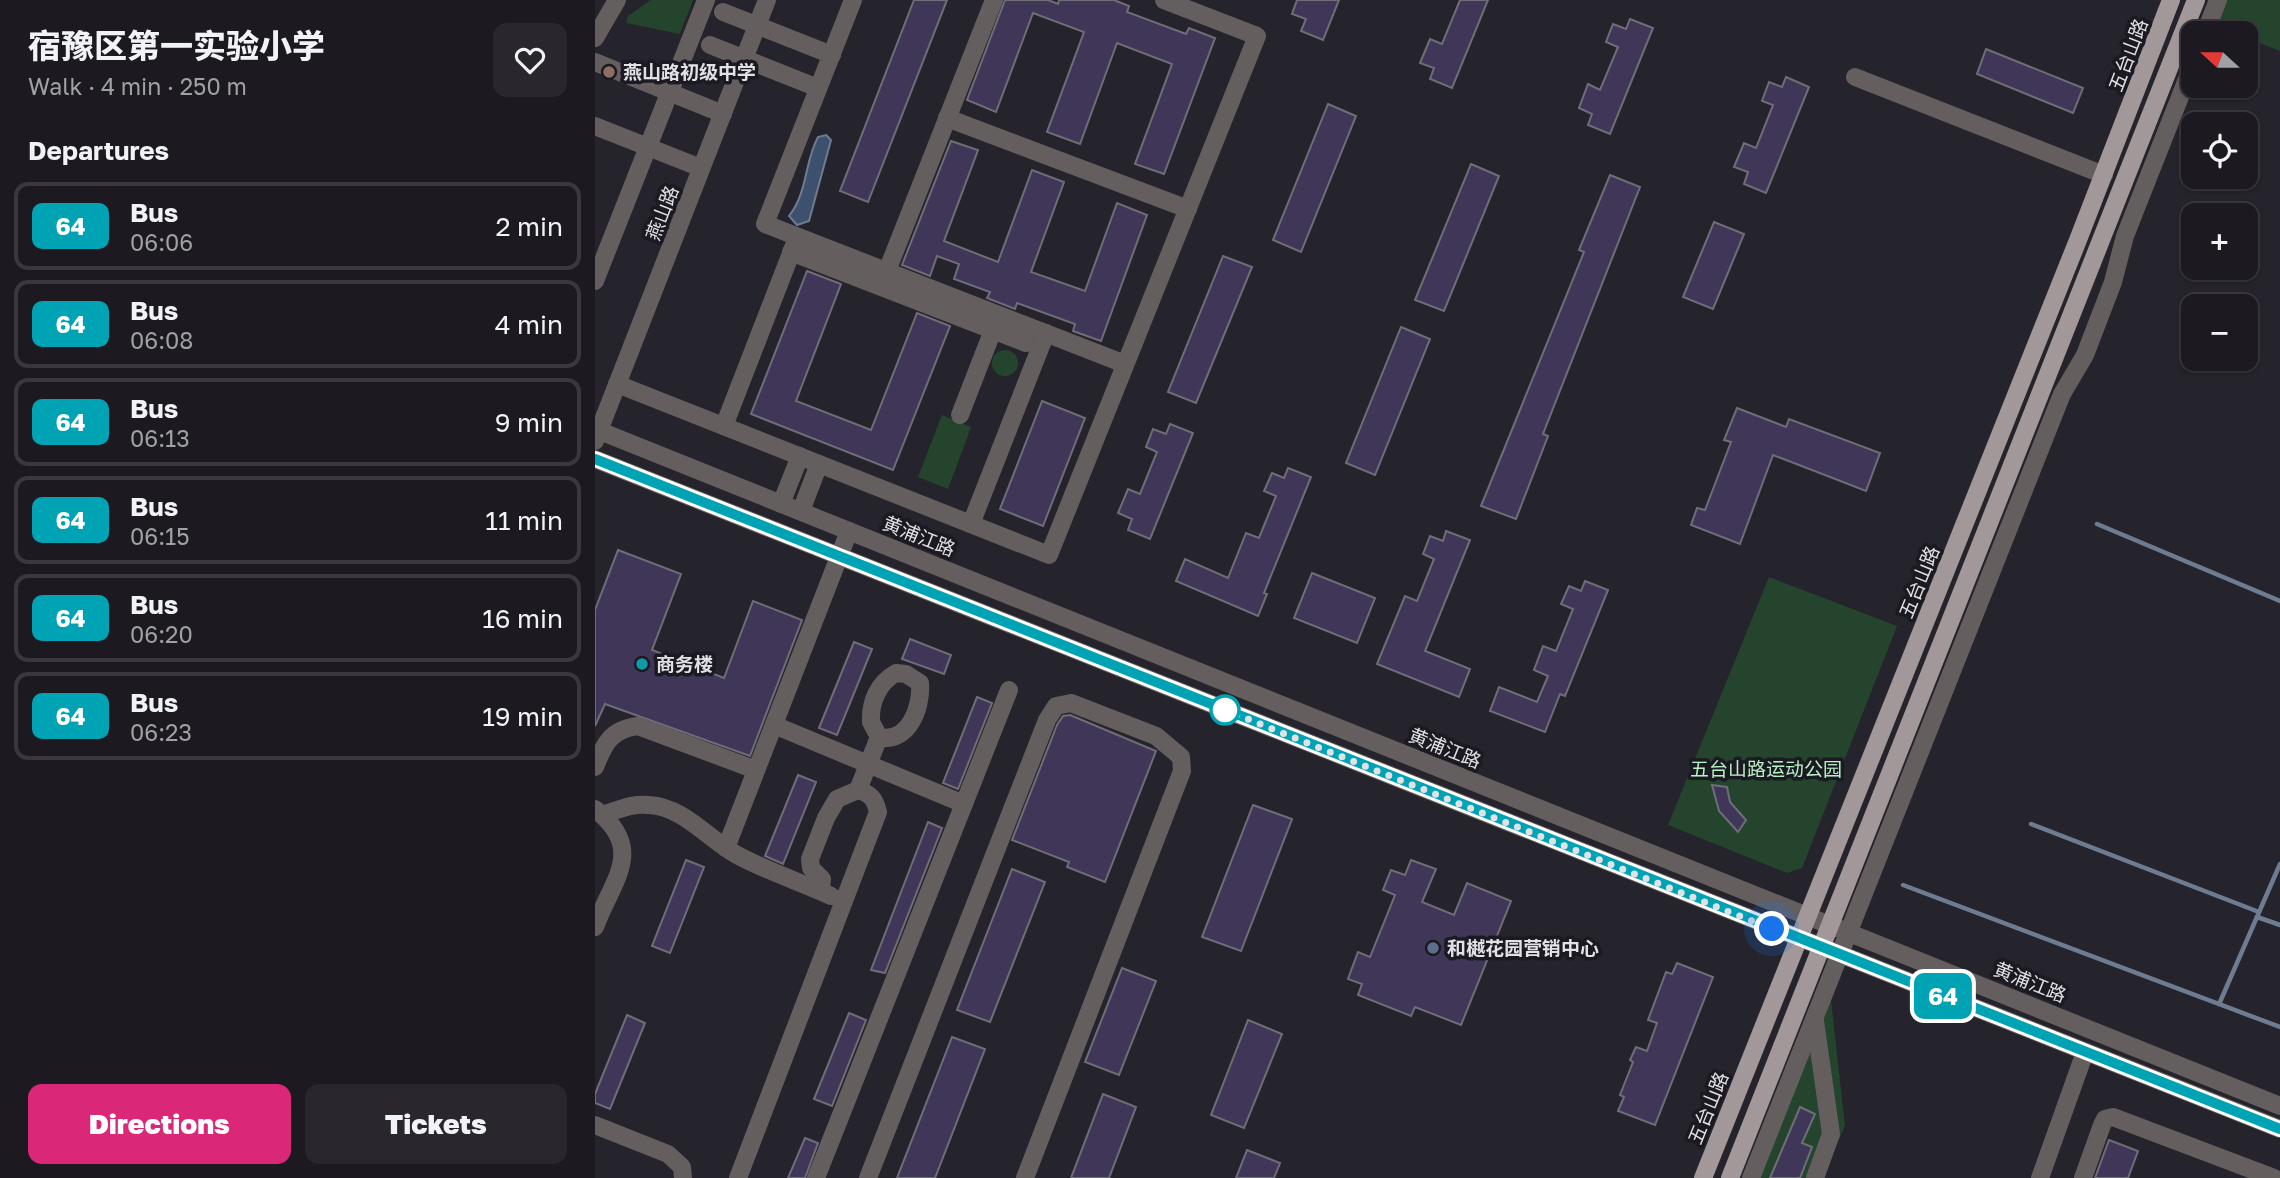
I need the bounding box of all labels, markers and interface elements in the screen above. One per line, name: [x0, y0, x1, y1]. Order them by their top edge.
street label: 五台山路: [2103, 15, 2152, 94]
north arrow: [2181, 21, 2257, 98]
map controls: [2181, 21, 2258, 371]
button: heart: [493, 23, 567, 97]
text: 宿豫区第一实验小学: [28, 26, 325, 65]
place label: 燕山路初级中学: [623, 60, 756, 83]
marker: 燕山路初级中学: [601, 64, 617, 80]
text: Walk · 4 min · 250 m: [28, 72, 247, 100]
button: locate: [2181, 112, 2258, 189]
text: Departures: [28, 135, 169, 166]
street label: 燕山路: [641, 182, 682, 244]
text: Bus: [130, 197, 178, 228]
button: +: [2181, 203, 2258, 280]
text: 64: [55, 211, 86, 240]
text: 2 min: [495, 211, 563, 242]
text: 06:06: [130, 228, 193, 256]
button: −: [2181, 294, 2258, 371]
text: Bus: [130, 295, 178, 326]
text: 64: [55, 309, 86, 338]
text: 4 min: [495, 309, 563, 340]
text: 06:08: [130, 326, 193, 354]
text: Bus: [130, 393, 178, 424]
text: 64: [55, 407, 86, 436]
text: 9 min: [495, 407, 563, 438]
text: 06:13: [130, 424, 190, 452]
text: Bus: [130, 491, 178, 522]
text: 64: [55, 505, 86, 534]
text: 11 min: [485, 505, 563, 536]
street label: 黄浦江路: [880, 511, 959, 560]
text: 06:15: [130, 522, 190, 550]
street label: 五台山路: [1894, 542, 1943, 621]
text: Bus: [130, 589, 178, 620]
text: 64: [55, 603, 86, 632]
text: 16 min: [482, 603, 563, 634]
text: 06:20: [130, 620, 193, 648]
place label: 商务楼: [656, 652, 713, 675]
marker: 商务楼: [634, 656, 650, 672]
text: Bus: [130, 687, 178, 718]
unlabelled marker: [1210, 695, 1240, 725]
text: 64: [55, 701, 86, 730]
text: 19 min: [482, 701, 563, 732]
text: 06:23: [130, 718, 192, 746]
street label: 黄浦江路: [1406, 723, 1485, 772]
park label: 五台山路运动公园: [1690, 757, 1842, 780]
your location: [1754, 911, 1789, 946]
place label: 和樾花园营销中心: [1447, 936, 1599, 959]
marker: 和樾花园营销中心: [1425, 940, 1441, 956]
street label: 黄浦江路: [1991, 957, 2070, 1006]
line badge: 64: [1911, 973, 1975, 1019]
text: 64: [1928, 981, 1958, 1010]
street label: 五台山路: [1683, 1068, 1732, 1147]
button: Directions: [28, 1084, 291, 1164]
button: Tickets: [305, 1084, 567, 1164]

